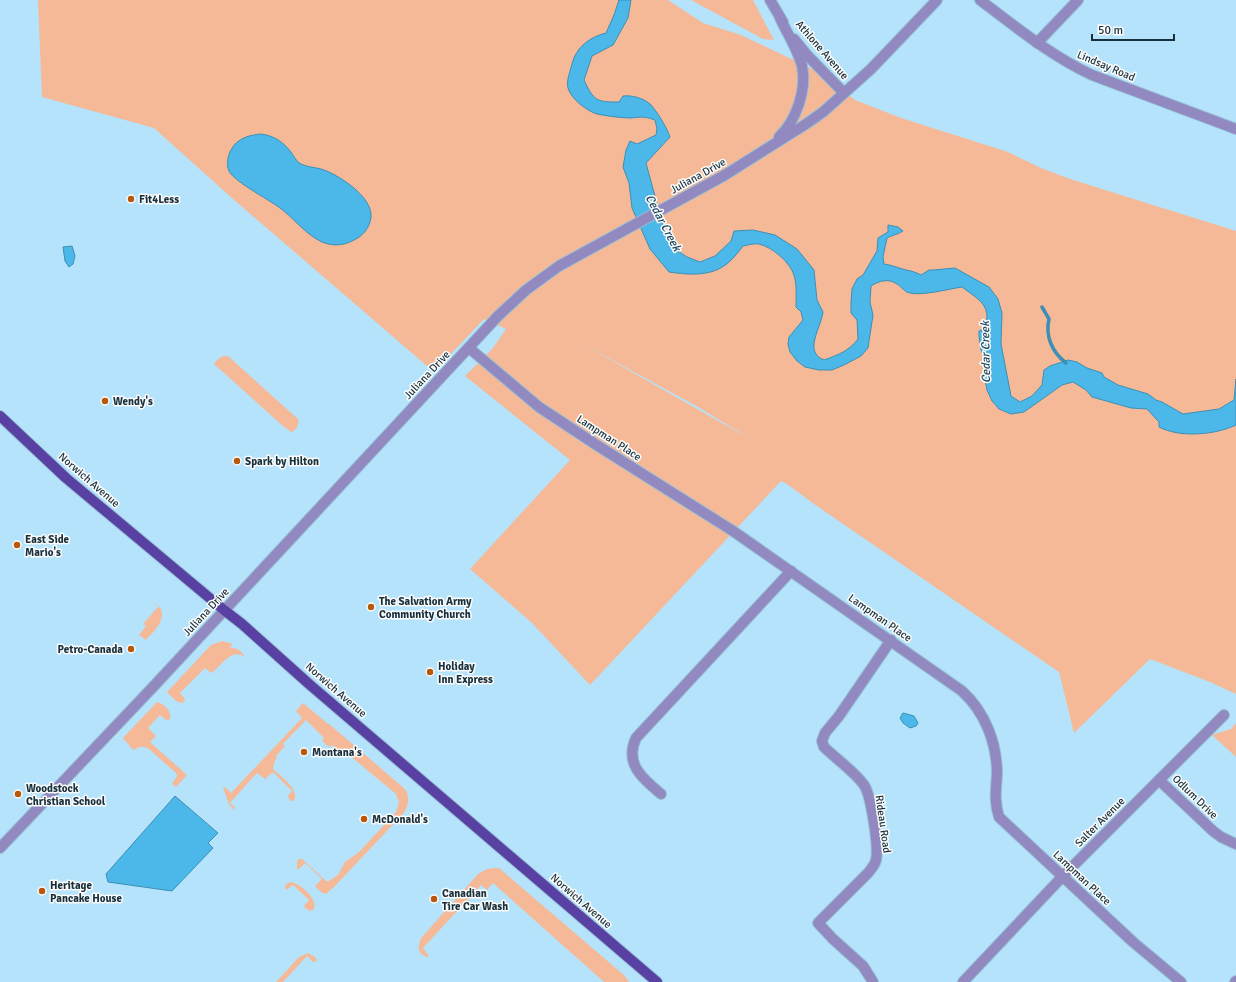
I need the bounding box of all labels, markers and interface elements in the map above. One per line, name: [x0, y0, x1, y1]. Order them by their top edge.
scale bar: [1092, 16, 1174, 42]
street label: Athlone Avenue: [793, 18, 851, 82]
text: 50 m: [1098, 23, 1123, 38]
street label: Lindsay Road: [1075, 48, 1137, 84]
street label: Juliana Drive: [668, 155, 728, 197]
water label: Cedar Creek: [642, 192, 685, 255]
place label: Fit4Less: [139, 193, 179, 206]
marker: Fit4Less: [126, 194, 136, 204]
water label: Cedar Creek: [978, 320, 994, 383]
street label: Juliana Drive: [401, 348, 453, 402]
place label: Wendy's: [113, 395, 153, 408]
marker: Wendy's: [100, 396, 110, 406]
street label: Lampman Place: [574, 412, 644, 464]
street label: Norwich Avenue: [56, 450, 122, 510]
place label: Spark by Hilton: [245, 455, 319, 468]
marker: Spark by Hilton: [232, 456, 242, 466]
place label: East Side Mario's: [25, 533, 70, 559]
marker: East Side Mario's: [12, 540, 22, 550]
street label: Juliana Drive: [180, 585, 232, 639]
street label: Lampman Place: [846, 591, 914, 645]
place label: The Salvation Army Community Church: [379, 595, 472, 621]
marker: The Salvation Army Community Church: [366, 602, 376, 612]
place label: Petro-Canada: [58, 643, 123, 656]
marker: Petro-Canada: [126, 644, 136, 654]
street label: Norwich Avenue: [303, 660, 369, 720]
place label: Holiday Inn Express: [438, 660, 493, 686]
marker: Holiday Inn Express: [425, 667, 435, 677]
place label: Montana's: [312, 746, 362, 759]
marker: Montana's: [299, 747, 309, 757]
street label: Odlum Drive: [1170, 772, 1220, 822]
place label: Woodstock Christian School: [26, 782, 106, 808]
marker: Woodstock Christian School: [13, 789, 23, 799]
street label: Rideau Road: [872, 794, 894, 854]
street label: Salter Avenue: [1072, 794, 1128, 850]
place label: McDonald's: [372, 813, 428, 826]
marker: McDonald's: [359, 814, 369, 824]
street label: Lampman Place: [1050, 848, 1114, 908]
street label: Norwich Avenue: [548, 871, 614, 931]
place label: Heritage Pancake House: [50, 879, 122, 905]
marker: Heritage Pancake House: [37, 886, 47, 896]
place label: Canadian Tire Car Wash: [442, 887, 508, 913]
marker: Canadian Tire Car Wash: [429, 894, 439, 904]

